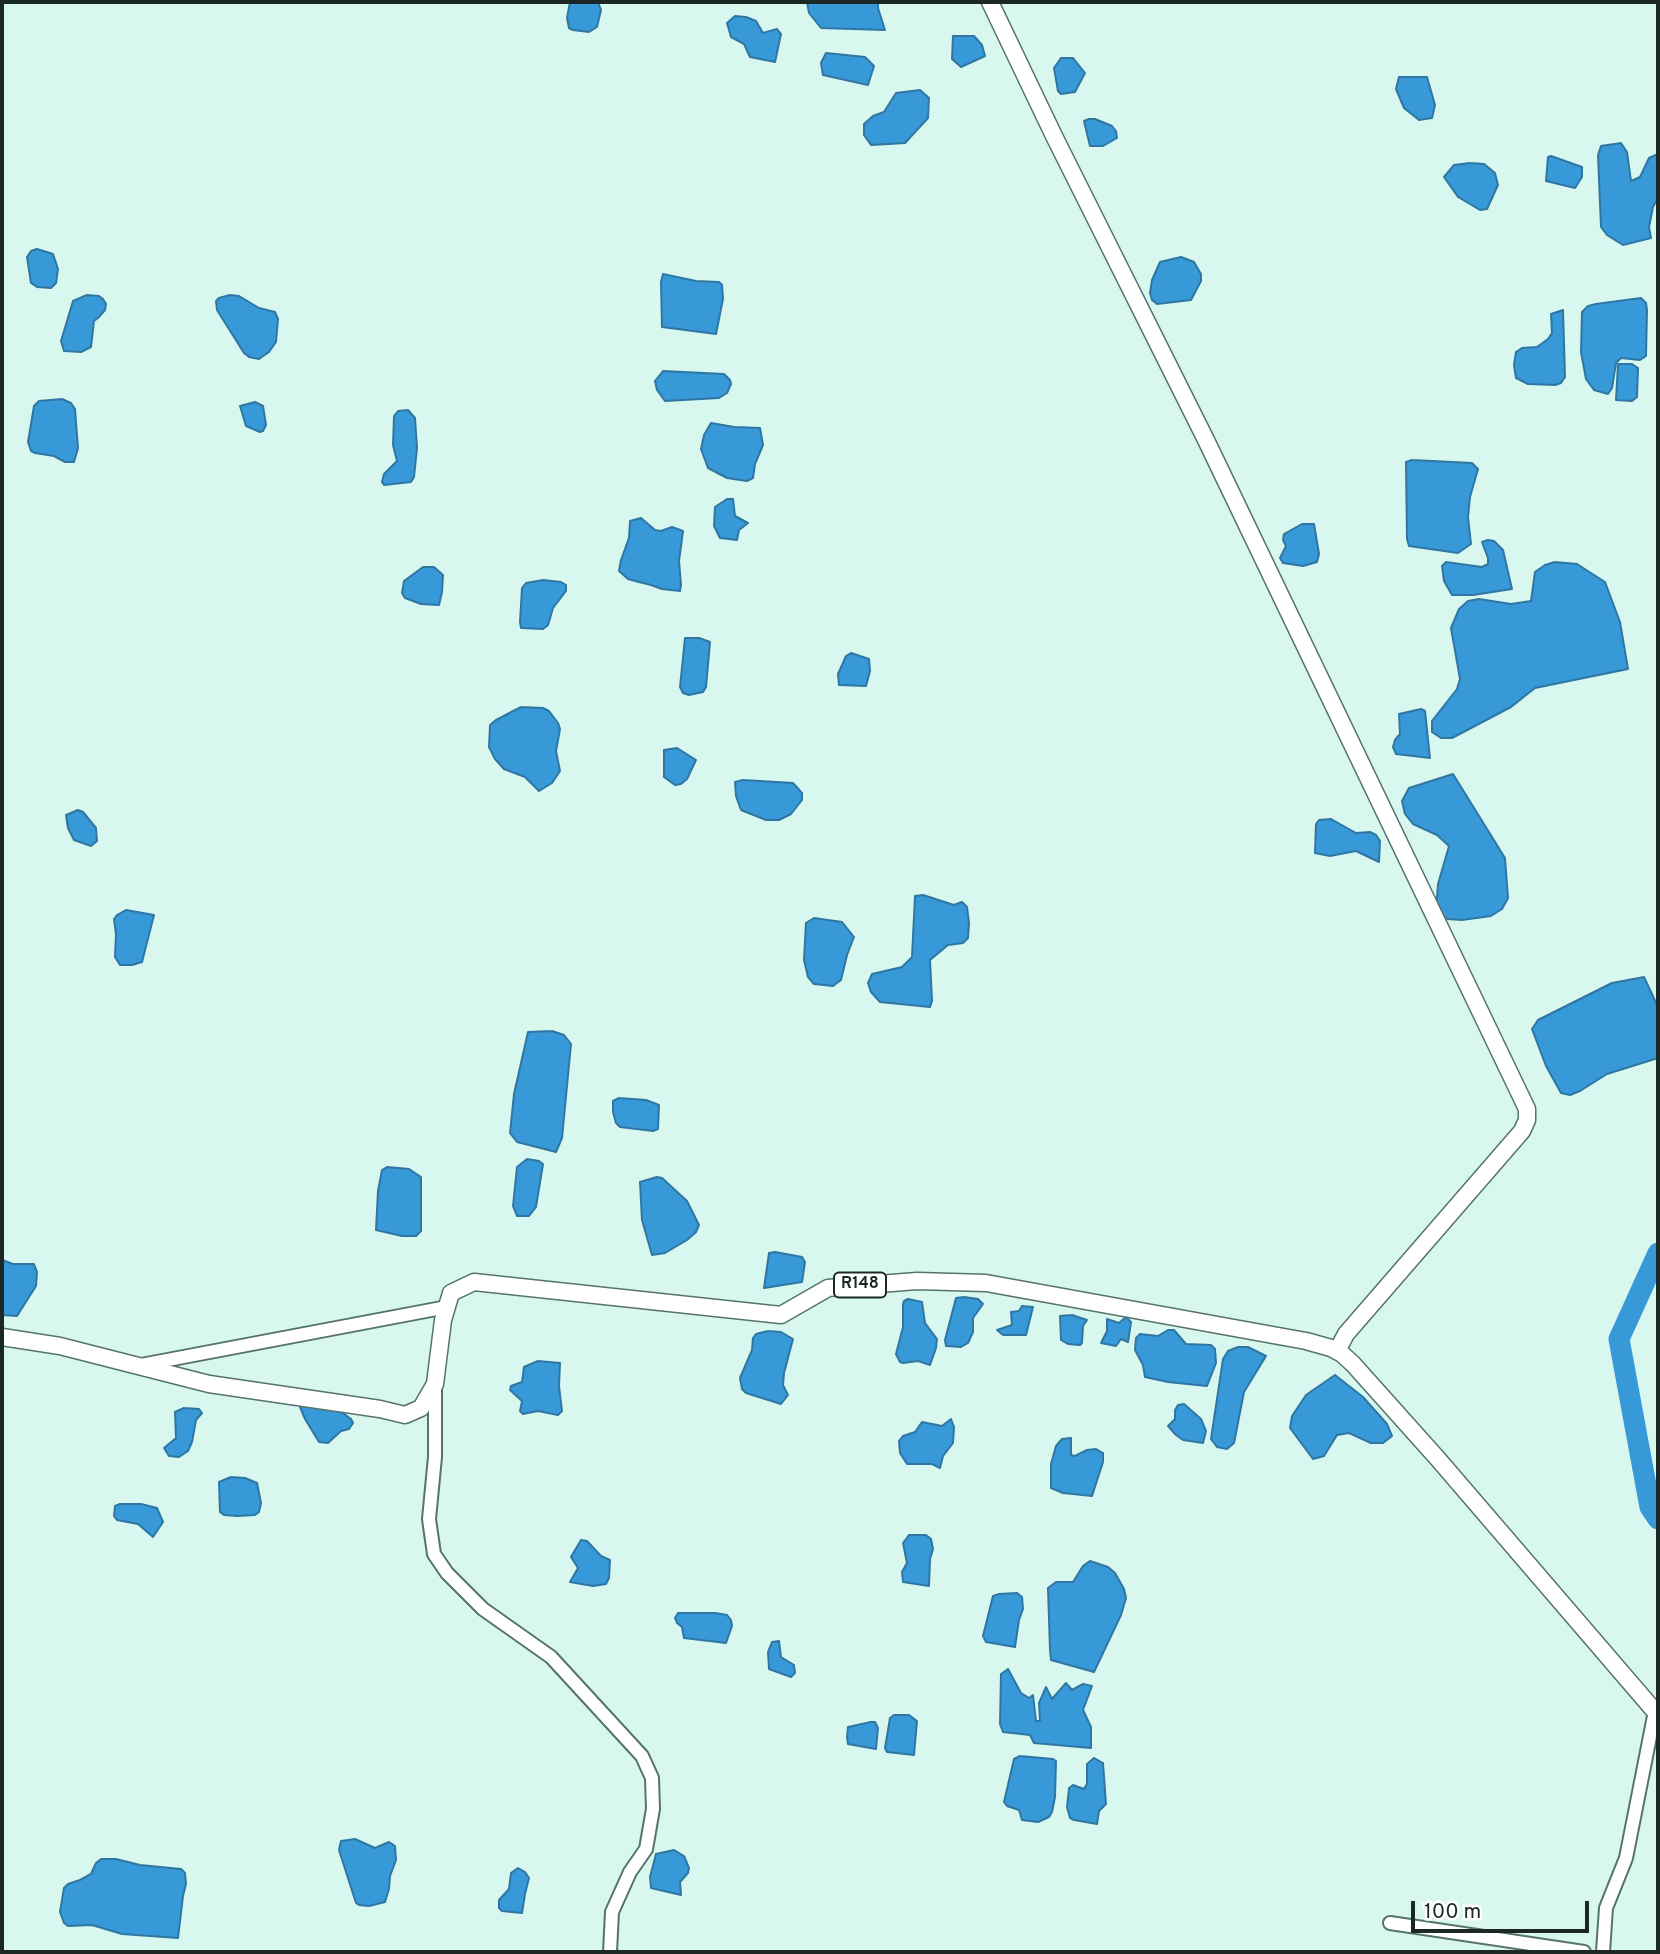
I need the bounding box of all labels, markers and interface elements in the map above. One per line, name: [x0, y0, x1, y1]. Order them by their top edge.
road number: R148: [834, 1273, 886, 1298]
scale bar: [1415, 1888, 1594, 1932]
text: 100 m: [1424, 1899, 1481, 1926]

